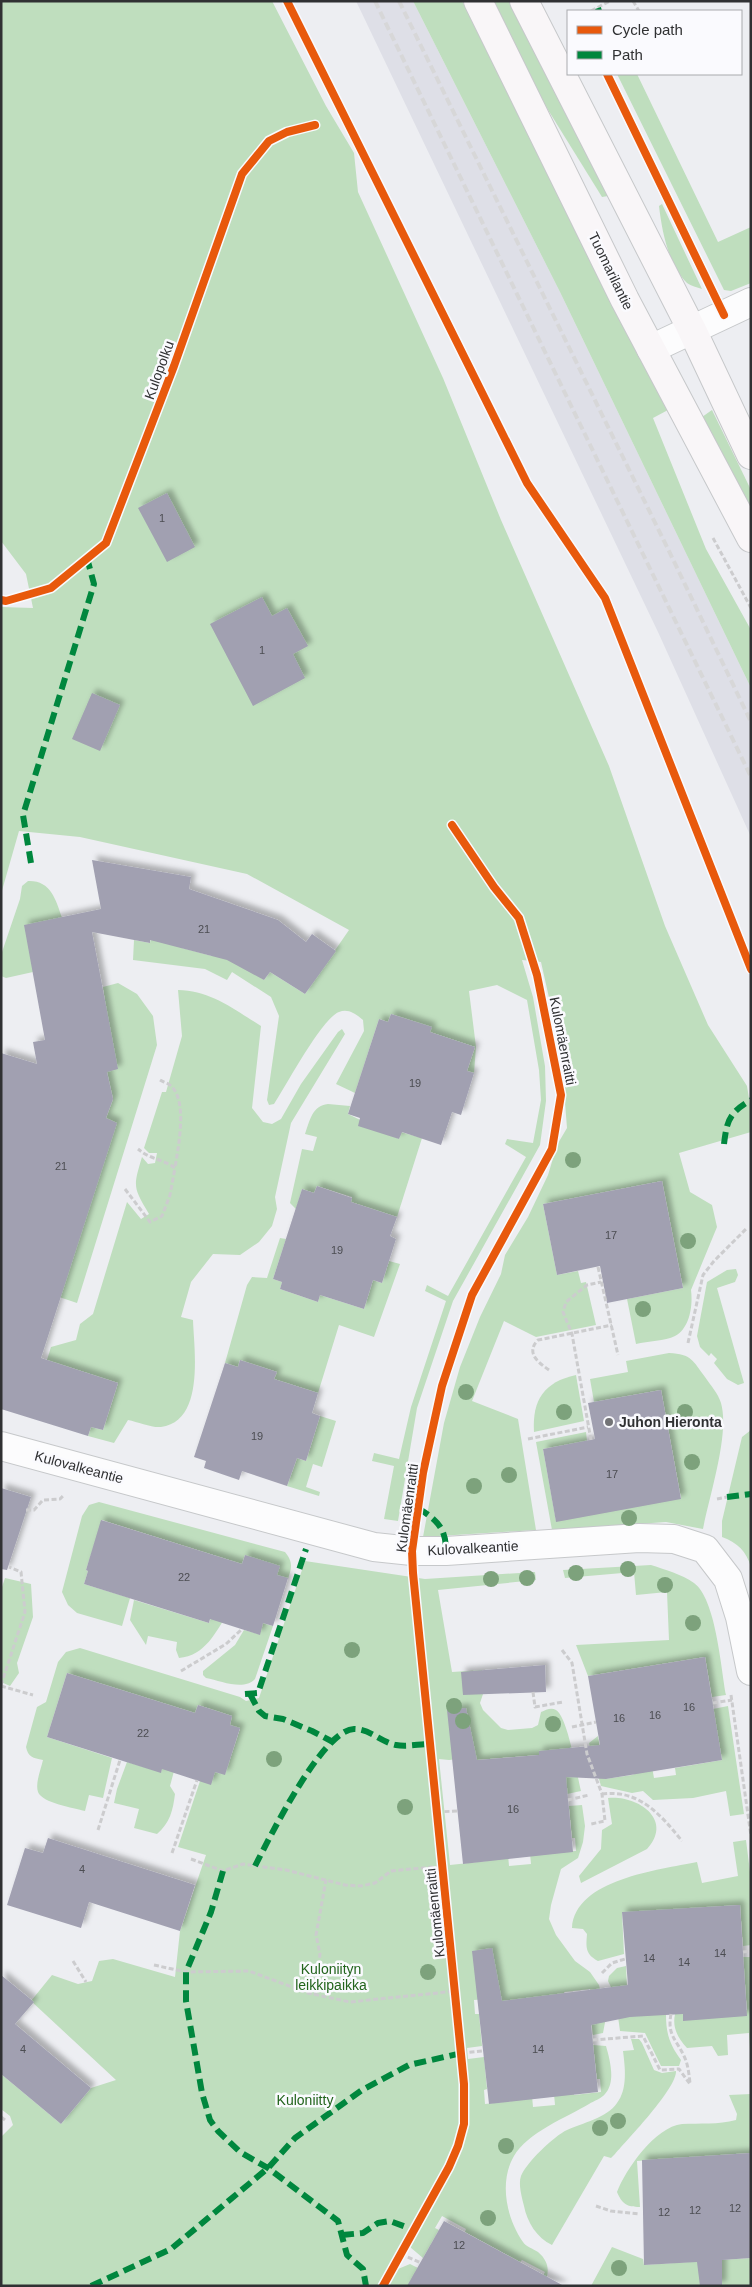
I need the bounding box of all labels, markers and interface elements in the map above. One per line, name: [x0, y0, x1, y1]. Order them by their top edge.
legend: [567, 10, 742, 75]
text: Cycle path: [612, 21, 683, 38]
text: Path: [612, 46, 643, 63]
street label: Tuomarilantie: [585, 230, 637, 313]
street label: Kulopolku: [141, 338, 177, 402]
house number: 1: [159, 512, 165, 524]
house number: 1: [259, 644, 265, 656]
house number: 21: [198, 923, 210, 935]
street label: Kulomäenraitti: [547, 996, 579, 1086]
house number: 19: [409, 1077, 421, 1089]
house number: 21: [55, 1160, 67, 1172]
house number: 17: [605, 1229, 617, 1241]
house number: 19: [331, 1244, 343, 1256]
place label: Juhon Hieronta: [619, 1414, 722, 1430]
marker: Juhon Hieronta: [603, 1416, 615, 1428]
house number: 19: [251, 1430, 263, 1442]
street label: Kulovalkeantie: [33, 1447, 125, 1487]
street label: Kulomäenraitti: [393, 1463, 421, 1553]
house number: 17: [606, 1468, 618, 1480]
street label: Kulovalkeantie: [427, 1538, 519, 1558]
house number: 22: [178, 1571, 190, 1583]
house number: 16: [683, 1701, 695, 1713]
house number: 16: [649, 1709, 661, 1721]
house number: 16: [613, 1712, 625, 1724]
house number: 22: [137, 1727, 149, 1739]
house number: 16: [507, 1803, 519, 1815]
house number: 4: [79, 1863, 85, 1875]
street label: Kulomäenraitti: [422, 1868, 448, 1958]
house number: 14: [714, 1947, 726, 1959]
house number: 14: [643, 1952, 655, 1964]
house number: 14: [678, 1956, 690, 1968]
park label: Kuloniityn leikkipaikka: [295, 1961, 367, 1993]
house number: 4: [20, 2043, 26, 2055]
house number: 14: [532, 2043, 544, 2055]
park label: Kuloniitty: [277, 2092, 333, 2108]
house number: 12: [729, 2202, 741, 2214]
house number: 12: [689, 2204, 701, 2216]
house number: 12: [658, 2206, 670, 2218]
house number: 12: [453, 2239, 465, 2251]

